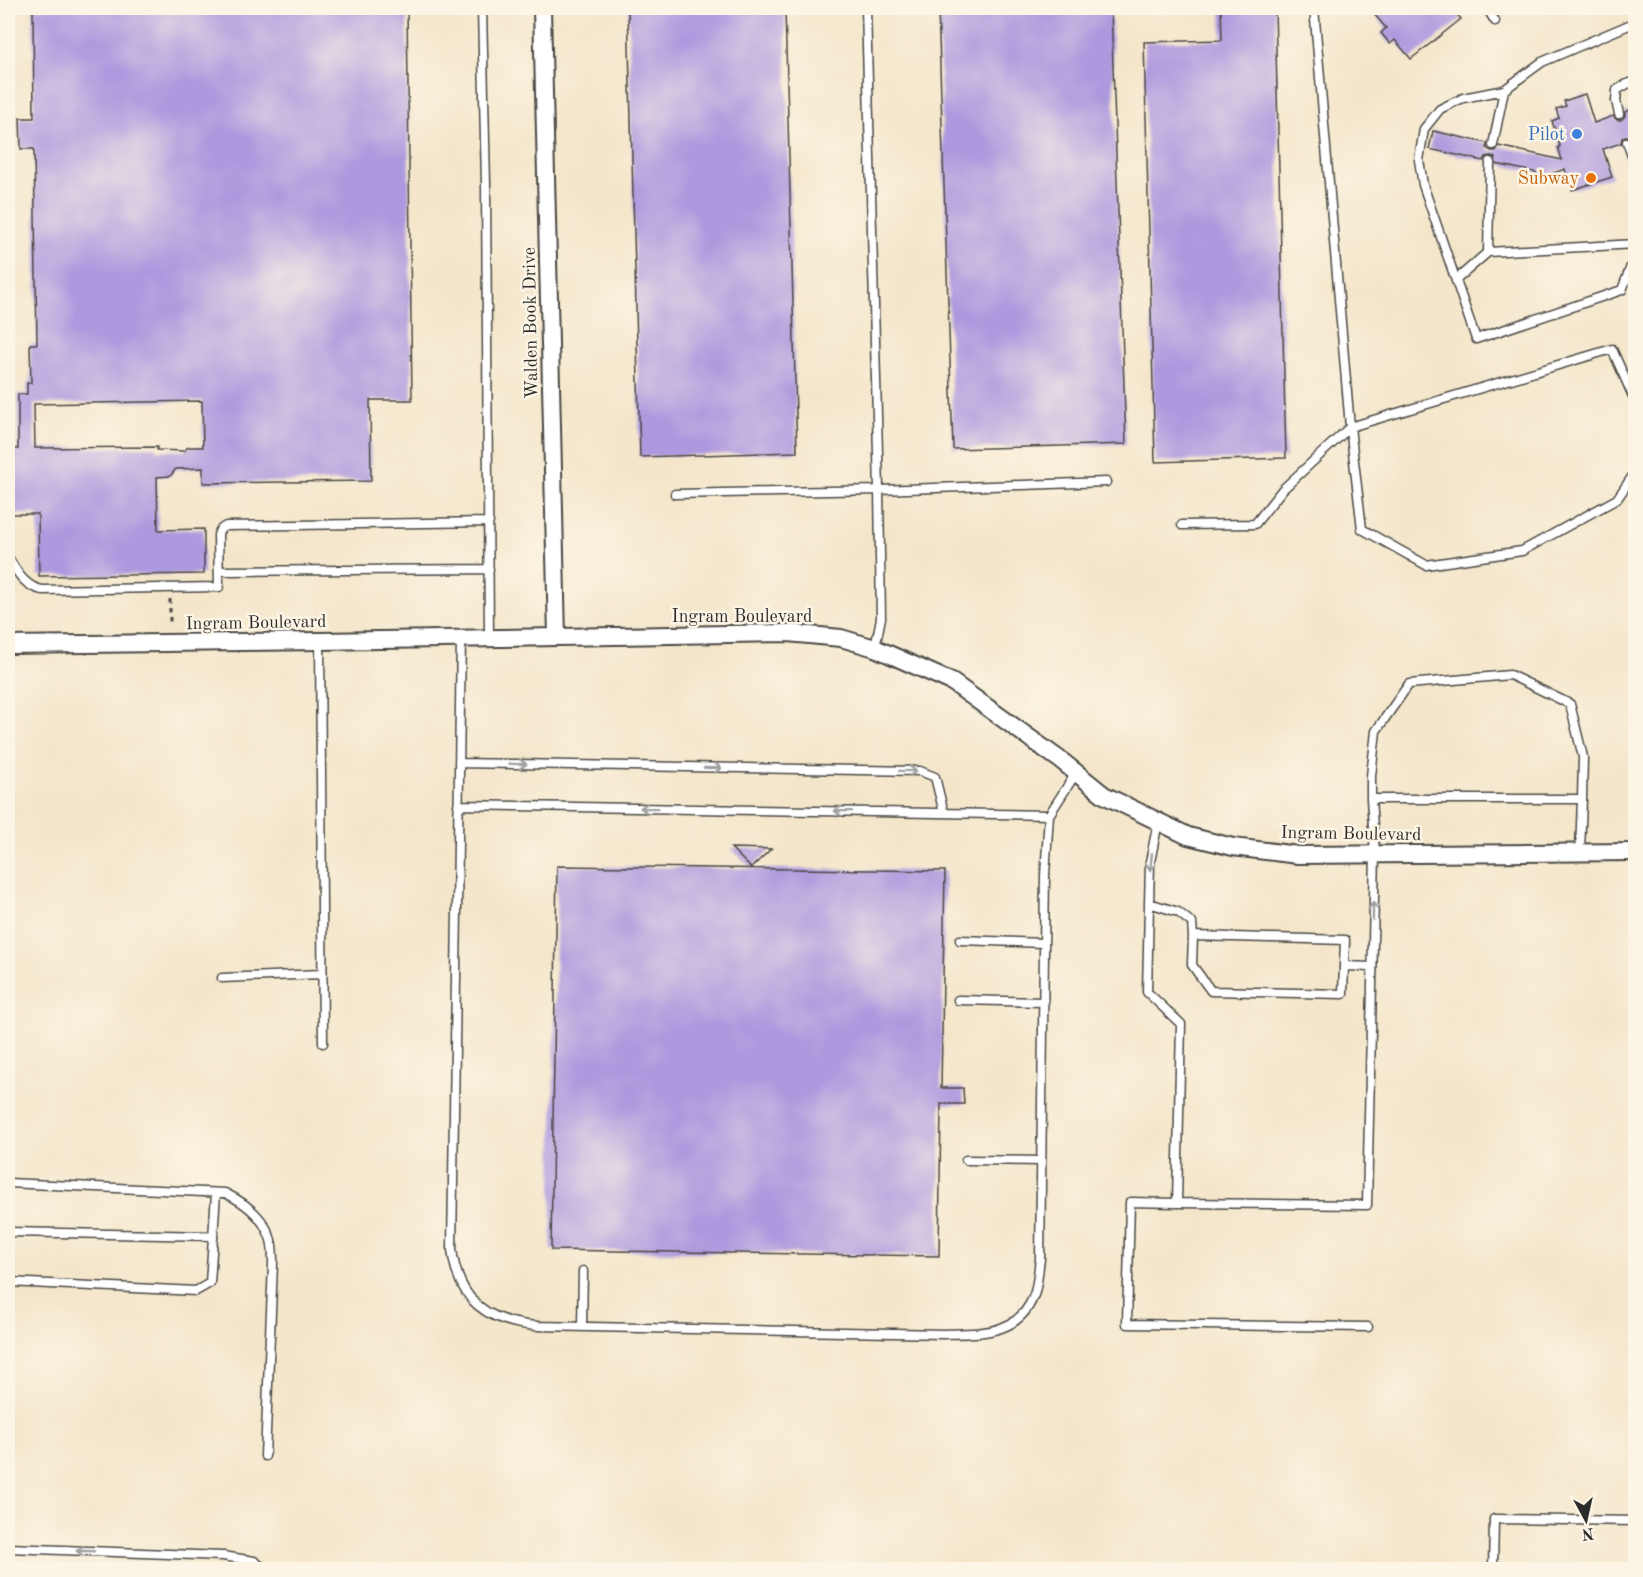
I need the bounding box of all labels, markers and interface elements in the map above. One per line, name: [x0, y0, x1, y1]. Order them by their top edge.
place label: Pilot: [1528, 126, 1565, 144]
marker: Pilot: [1570, 127, 1584, 141]
place label: Subway: [1518, 170, 1579, 188]
marker: Subway: [1584, 171, 1598, 185]
street label: Walden Book Drive: [521, 247, 541, 399]
street label: Ingram Boulevard: [672, 608, 812, 626]
street label: Ingram Boulevard: [185, 613, 327, 633]
one-way arrow: [507, 759, 527, 770]
one-way arrow: [702, 762, 722, 774]
one-way arrow: [897, 765, 917, 777]
one-way arrow: [639, 802, 659, 814]
one-way arrow: [834, 806, 854, 817]
street label: Ingram Boulevard: [1280, 824, 1422, 844]
one-way arrow: [1145, 851, 1156, 871]
one-way arrow: [1368, 901, 1379, 921]
north arrow: [1556, 1490, 1616, 1550]
text: N: [1580, 1524, 1595, 1542]
one-way arrow: [76, 1545, 96, 1556]

